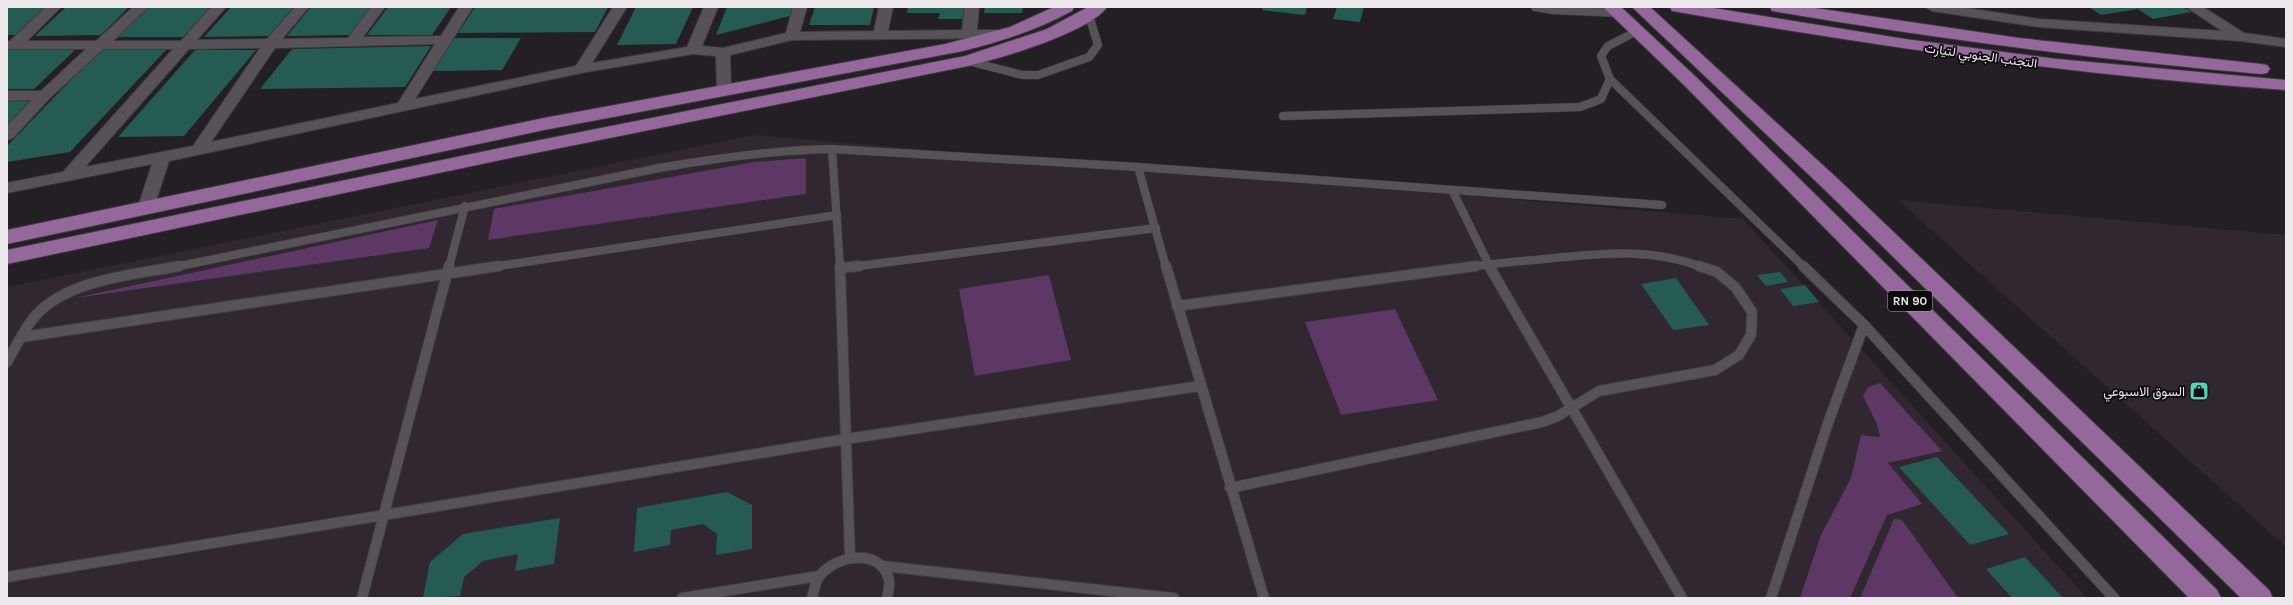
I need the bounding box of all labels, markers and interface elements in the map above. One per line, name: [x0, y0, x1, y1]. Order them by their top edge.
street label: التجنب الجنوبي لتيارت: [1923, 40, 2038, 74]
road number: RN 90: [1888, 291, 1932, 311]
shop icon: السوق الاسبوعي: [2188, 380, 2210, 402]
place label: السوق الاسبوعي: [2103, 384, 2185, 402]

